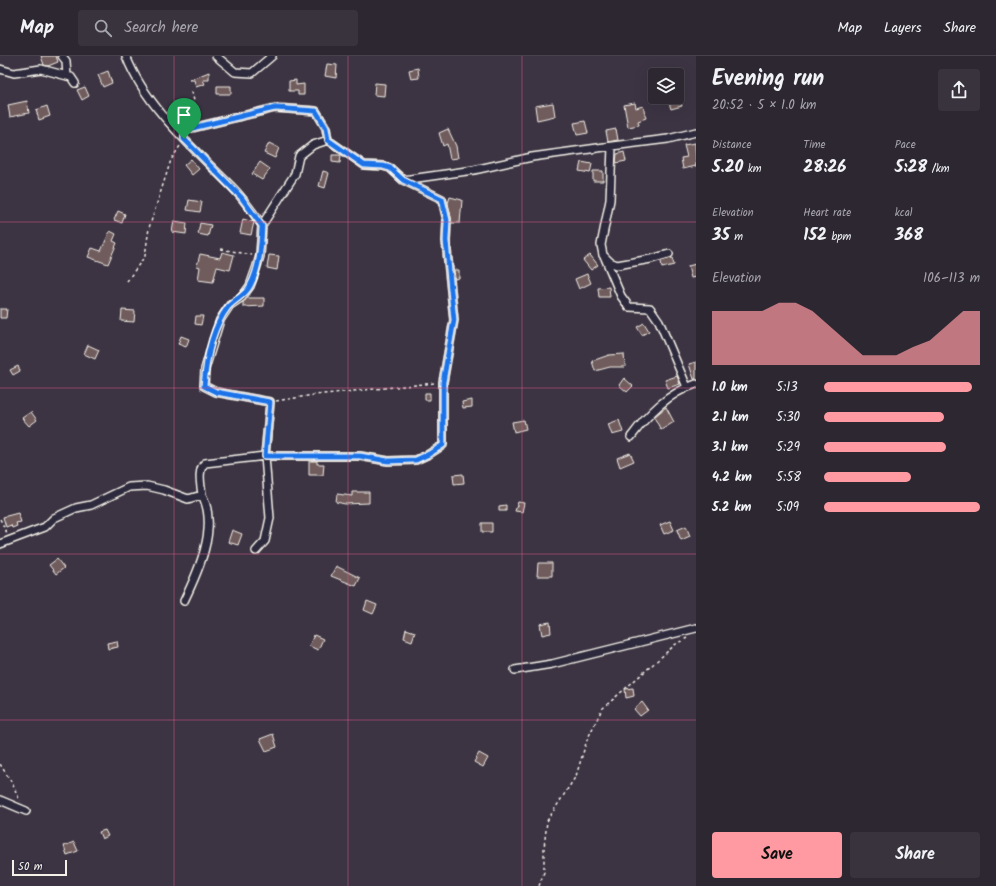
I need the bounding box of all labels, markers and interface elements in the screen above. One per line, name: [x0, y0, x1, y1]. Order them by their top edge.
search box: [78, 10, 358, 46]
text: Map: [20, 13, 54, 43]
text: Search here: [124, 16, 198, 40]
icon: search: [92, 17, 114, 39]
text: Map: [838, 17, 862, 39]
text: Layers: [884, 17, 922, 39]
text: Share: [944, 17, 976, 39]
text: Evening run: [712, 62, 824, 97]
map controls: [648, 68, 684, 104]
button: layers: [648, 68, 684, 104]
button: share: [938, 69, 980, 111]
text: 20:52 · 5 × 1.0 km: [712, 95, 816, 116]
pin: [167, 98, 201, 139]
icon: arrive: [173, 104, 195, 126]
text: Distance: [712, 136, 752, 154]
text: Time: [803, 136, 826, 154]
text: Pace: [895, 136, 916, 154]
text: 5.20: [712, 154, 743, 181]
text: 28:26: [803, 154, 847, 181]
text: 5:28: [895, 154, 927, 181]
text: km: [743, 160, 762, 178]
text: /km: [927, 160, 950, 178]
text: Elevation: [712, 204, 754, 222]
text: Heart rate: [803, 204, 851, 222]
text: kcal: [895, 204, 913, 222]
text: 35: [712, 222, 730, 249]
text: 152: [803, 222, 827, 249]
text: 368: [895, 222, 923, 249]
text: m: [730, 228, 743, 246]
text: bpm: [827, 228, 851, 246]
text: Elevation: [712, 268, 761, 289]
text: 106–113 m: [923, 268, 980, 289]
text: 1.0 km: [712, 377, 748, 398]
text: 5:13: [776, 377, 798, 398]
text: 2.1 km: [712, 407, 749, 428]
text: 5:30: [776, 407, 800, 428]
text: 3.1 km: [712, 437, 748, 458]
text: 5:29: [776, 437, 800, 458]
text: 4.2 km: [712, 467, 752, 488]
text: 5:58: [776, 467, 801, 488]
text: 5.2 km: [712, 497, 751, 518]
text: 5:09: [776, 497, 799, 518]
button: Save: [712, 832, 842, 878]
button: Share: [850, 832, 980, 878]
scale bar: [12, 858, 67, 877]
text: 50 m: [18, 858, 43, 876]

